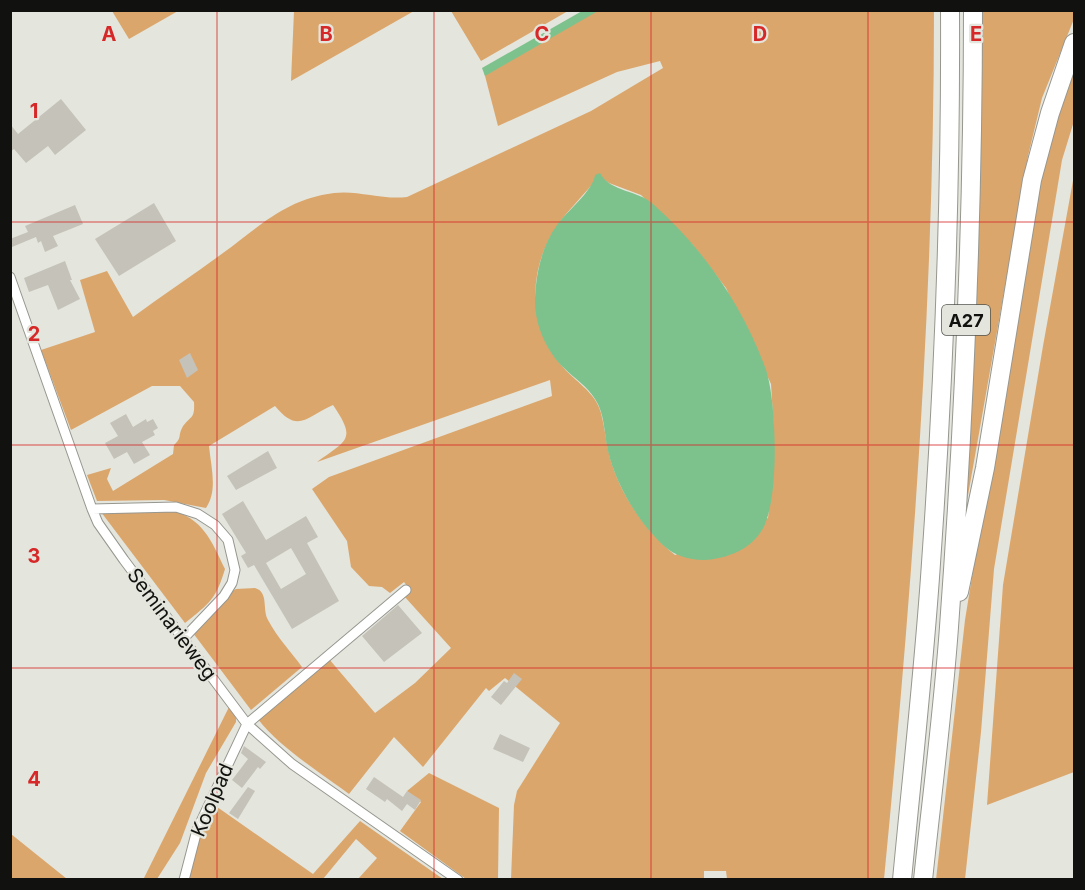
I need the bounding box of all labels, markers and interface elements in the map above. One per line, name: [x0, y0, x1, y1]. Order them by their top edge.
text: A: [102, 22, 117, 46]
text: B: [319, 22, 333, 46]
text: C: [535, 22, 549, 46]
text: D: [753, 22, 767, 46]
text: E: [970, 22, 982, 46]
text: 1: [30, 99, 38, 123]
road number: A27: [942, 305, 990, 335]
text: 2: [28, 322, 40, 346]
text: 3: [28, 544, 40, 568]
street label: Seminarieweg: [122, 563, 222, 685]
street label: Koolpad: [186, 760, 238, 840]
text: 4: [27, 767, 41, 791]

